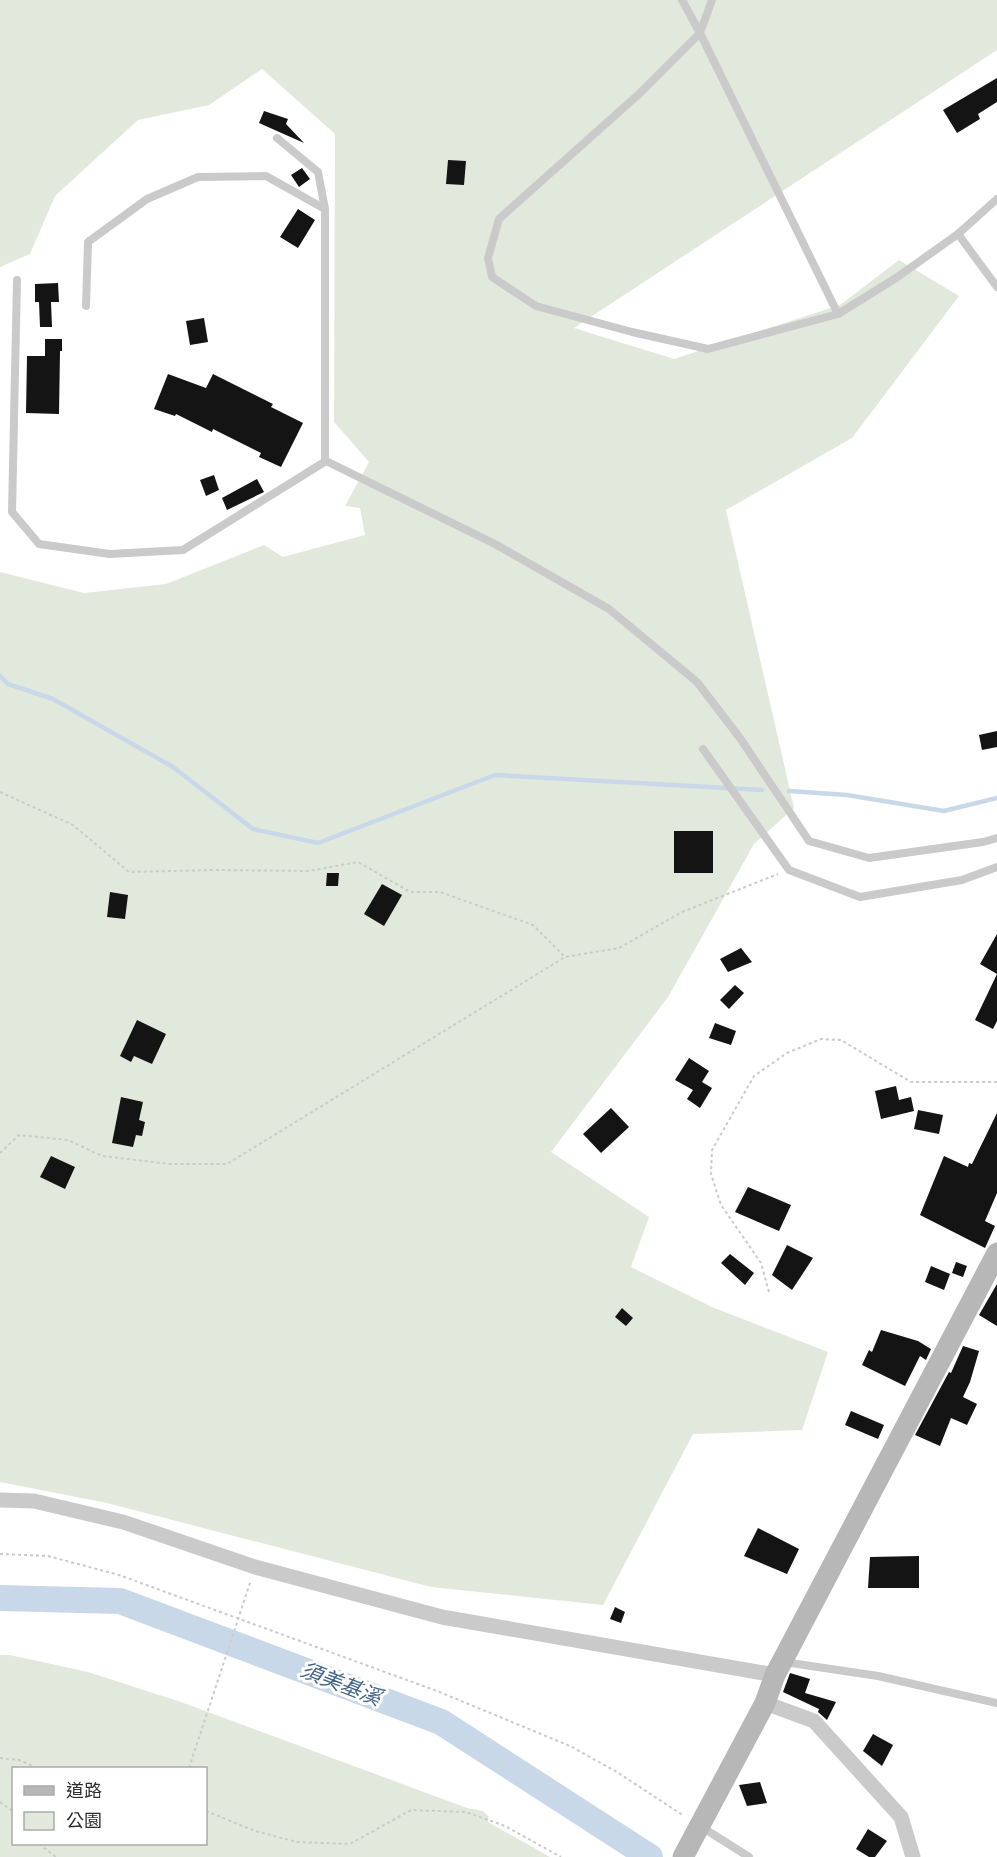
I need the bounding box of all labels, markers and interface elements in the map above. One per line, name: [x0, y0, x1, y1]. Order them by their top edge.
water label: 須美基溪: [296, 1658, 387, 1714]
legend: [12, 1767, 207, 1845]
text: 道路: [66, 1781, 102, 1804]
text: 公園: [66, 1811, 102, 1834]

